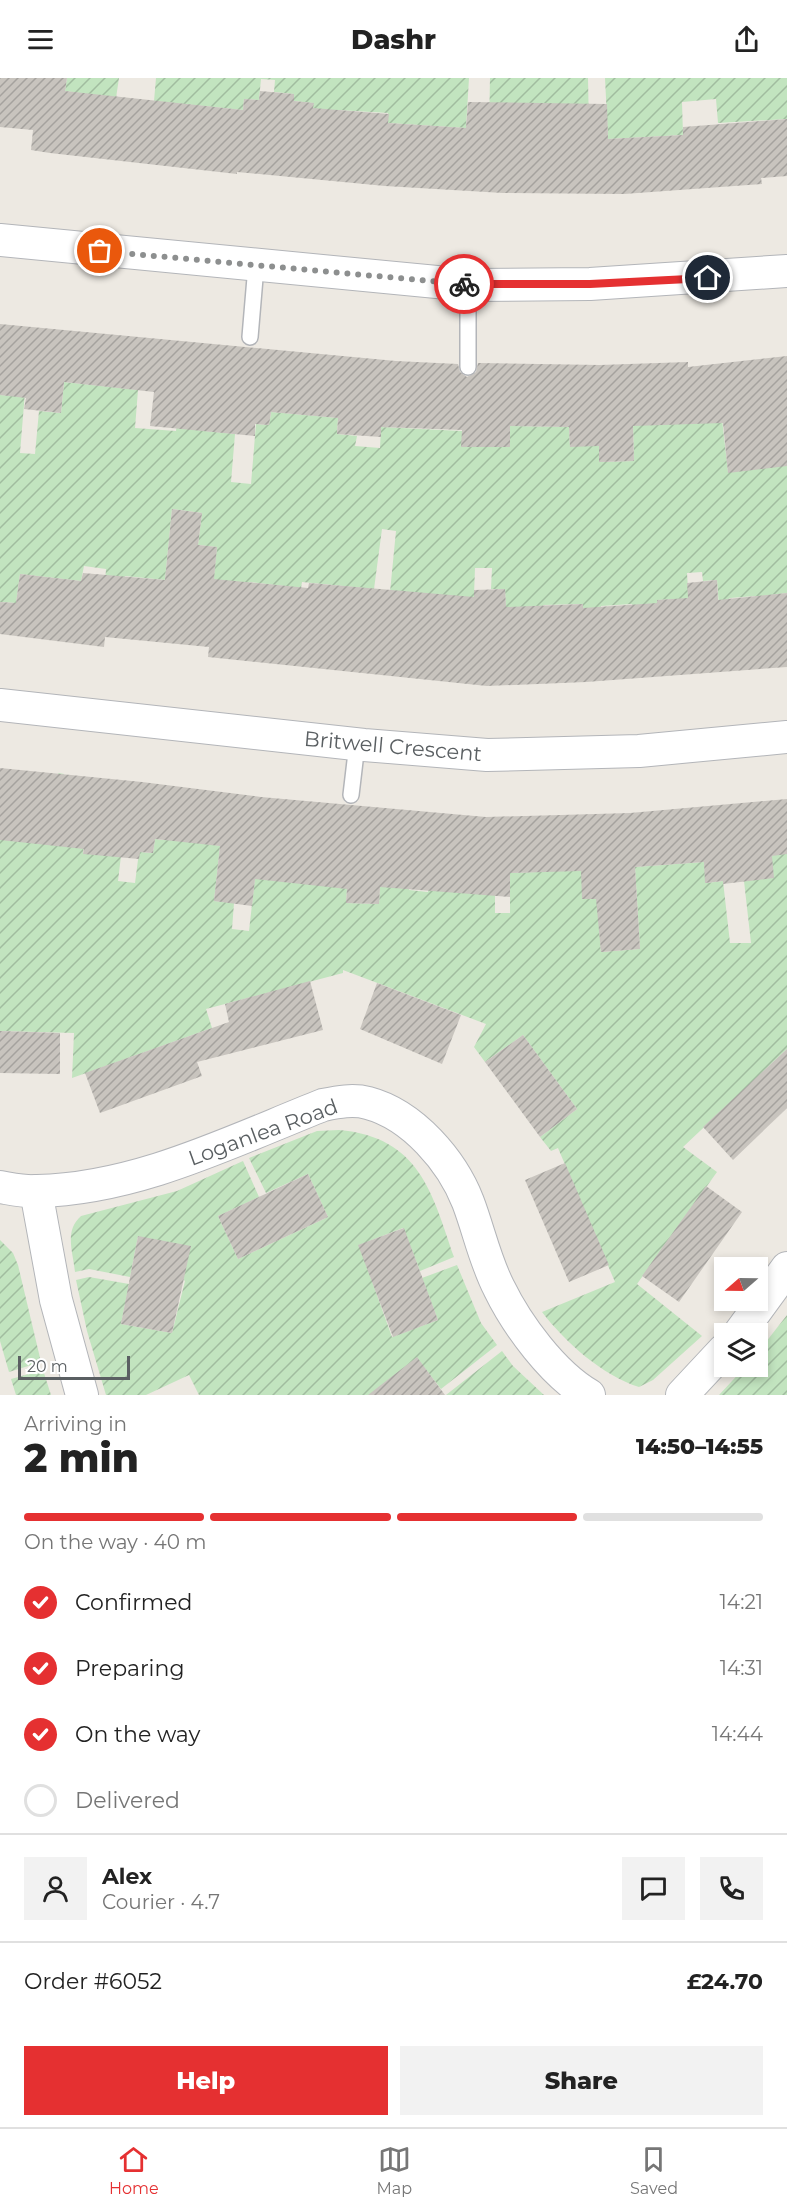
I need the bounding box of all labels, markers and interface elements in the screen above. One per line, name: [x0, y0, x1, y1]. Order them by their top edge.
icon: menu: [24, 23, 57, 56]
text: Dashr: [351, 23, 436, 56]
icon: share: [730, 23, 763, 56]
pin: [74, 225, 125, 276]
icon: bag: [83, 234, 116, 267]
pin: [682, 252, 733, 303]
courier: [434, 254, 494, 314]
icon: home: [691, 261, 724, 294]
icon: bike: [448, 268, 481, 301]
street label: Britwell Crescent: [303, 726, 483, 766]
street label: Loganlea Road: [185, 1093, 341, 1171]
north arrow: [714, 1257, 768, 1311]
map controls: [714, 1257, 768, 1377]
button: layers: [714, 1323, 768, 1377]
scale bar: [18, 1353, 130, 1380]
text: 20 m: [27, 1357, 68, 1376]
text: Arriving in: [24, 1412, 127, 1436]
text: 14:50–14:55: [636, 1433, 763, 1460]
text: 2 min: [24, 1434, 139, 1482]
text: On the way · 40 m: [24, 1530, 206, 1554]
icon: check: [24, 1586, 57, 1619]
text: Confirmed: [75, 1589, 192, 1616]
text: 14:21: [720, 1590, 763, 1614]
icon: check: [24, 1652, 57, 1685]
text: Preparing: [75, 1655, 184, 1682]
text: 14:31: [720, 1656, 763, 1680]
icon: check: [24, 1718, 57, 1751]
text: On the way: [75, 1721, 200, 1748]
text: 14:44: [712, 1722, 763, 1746]
text: Delivered: [75, 1787, 180, 1814]
button: person: [24, 1857, 87, 1920]
button: chat: [622, 1857, 685, 1920]
button: phone: [700, 1857, 763, 1920]
text: Alex: [102, 1863, 152, 1890]
text: Courier · 4.7: [102, 1890, 220, 1914]
text: Order #6052: [24, 1968, 162, 1995]
text: £24.70: [687, 1968, 763, 1995]
button: Help: [24, 2046, 388, 2115]
button: Share: [400, 2046, 763, 2115]
tab: Home: [109, 2143, 159, 2198]
tab: Map: [377, 2143, 412, 2198]
tab: Saved: [630, 2143, 678, 2198]

